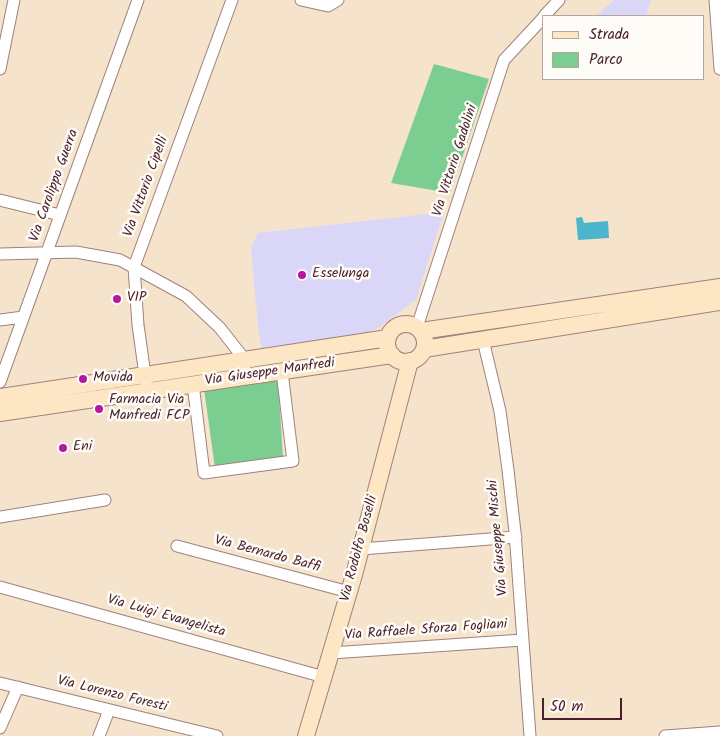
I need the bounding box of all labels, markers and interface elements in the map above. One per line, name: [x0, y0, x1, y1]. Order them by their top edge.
legend: [542, 15, 705, 80]
text: Strada: [589, 23, 629, 47]
text: Parco: [589, 48, 623, 72]
street label: Via Vittorio Gadolini: [430, 103, 482, 219]
street label: Via Carolippo Guerra: [27, 127, 83, 245]
street label: Via Vittorio Cipelli: [121, 134, 173, 240]
place label: Esselunga: [312, 267, 369, 283]
marker: Esselunga: [296, 269, 308, 281]
place label: VIP: [127, 291, 146, 307]
marker: VIP: [111, 293, 123, 305]
street label: Via Giuseppe Manfredi: [204, 356, 336, 390]
place label: Movida: [93, 371, 133, 387]
marker: Movida: [77, 373, 89, 385]
place label: Farmacia Via Manfredi FCP: [109, 393, 190, 426]
marker: Farmacia Via Manfredi FCP: [93, 403, 105, 415]
place label: Eni: [73, 440, 92, 456]
marker: Eni: [57, 442, 69, 454]
street label: Via Giuseppe Mischi: [486, 479, 512, 597]
street label: Via Rodolfo Boselli: [338, 494, 382, 604]
street label: Via Bernardo Baffi: [212, 533, 322, 577]
street label: Via Luigi Evangelista: [105, 592, 227, 642]
street label: Via Raffaele Sforza Fogliani: [344, 617, 508, 645]
street label: Via Lorenzo Foresti: [55, 673, 169, 717]
scale bar: [545, 688, 625, 720]
text: 50 m: [550, 695, 584, 719]

